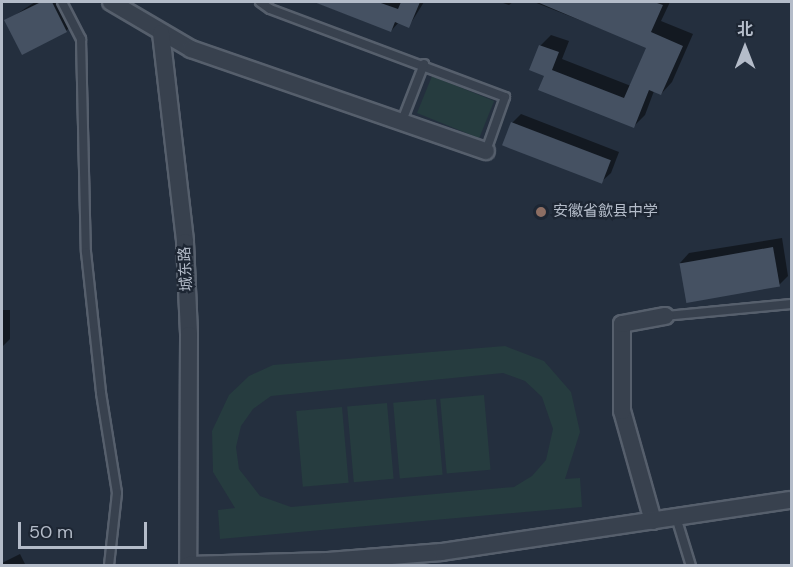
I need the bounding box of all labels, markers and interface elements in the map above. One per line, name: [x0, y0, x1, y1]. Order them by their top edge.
north arrow: [715, 18, 775, 78]
text: 北: [737, 19, 753, 40]
place label: 安徽省歙县中学: [553, 203, 658, 221]
marker: 安徽省歙县中学: [534, 205, 548, 219]
street label: 城东路: [176, 246, 196, 292]
scale bar: [21, 510, 150, 548]
text: 50 m: [29, 520, 73, 544]

